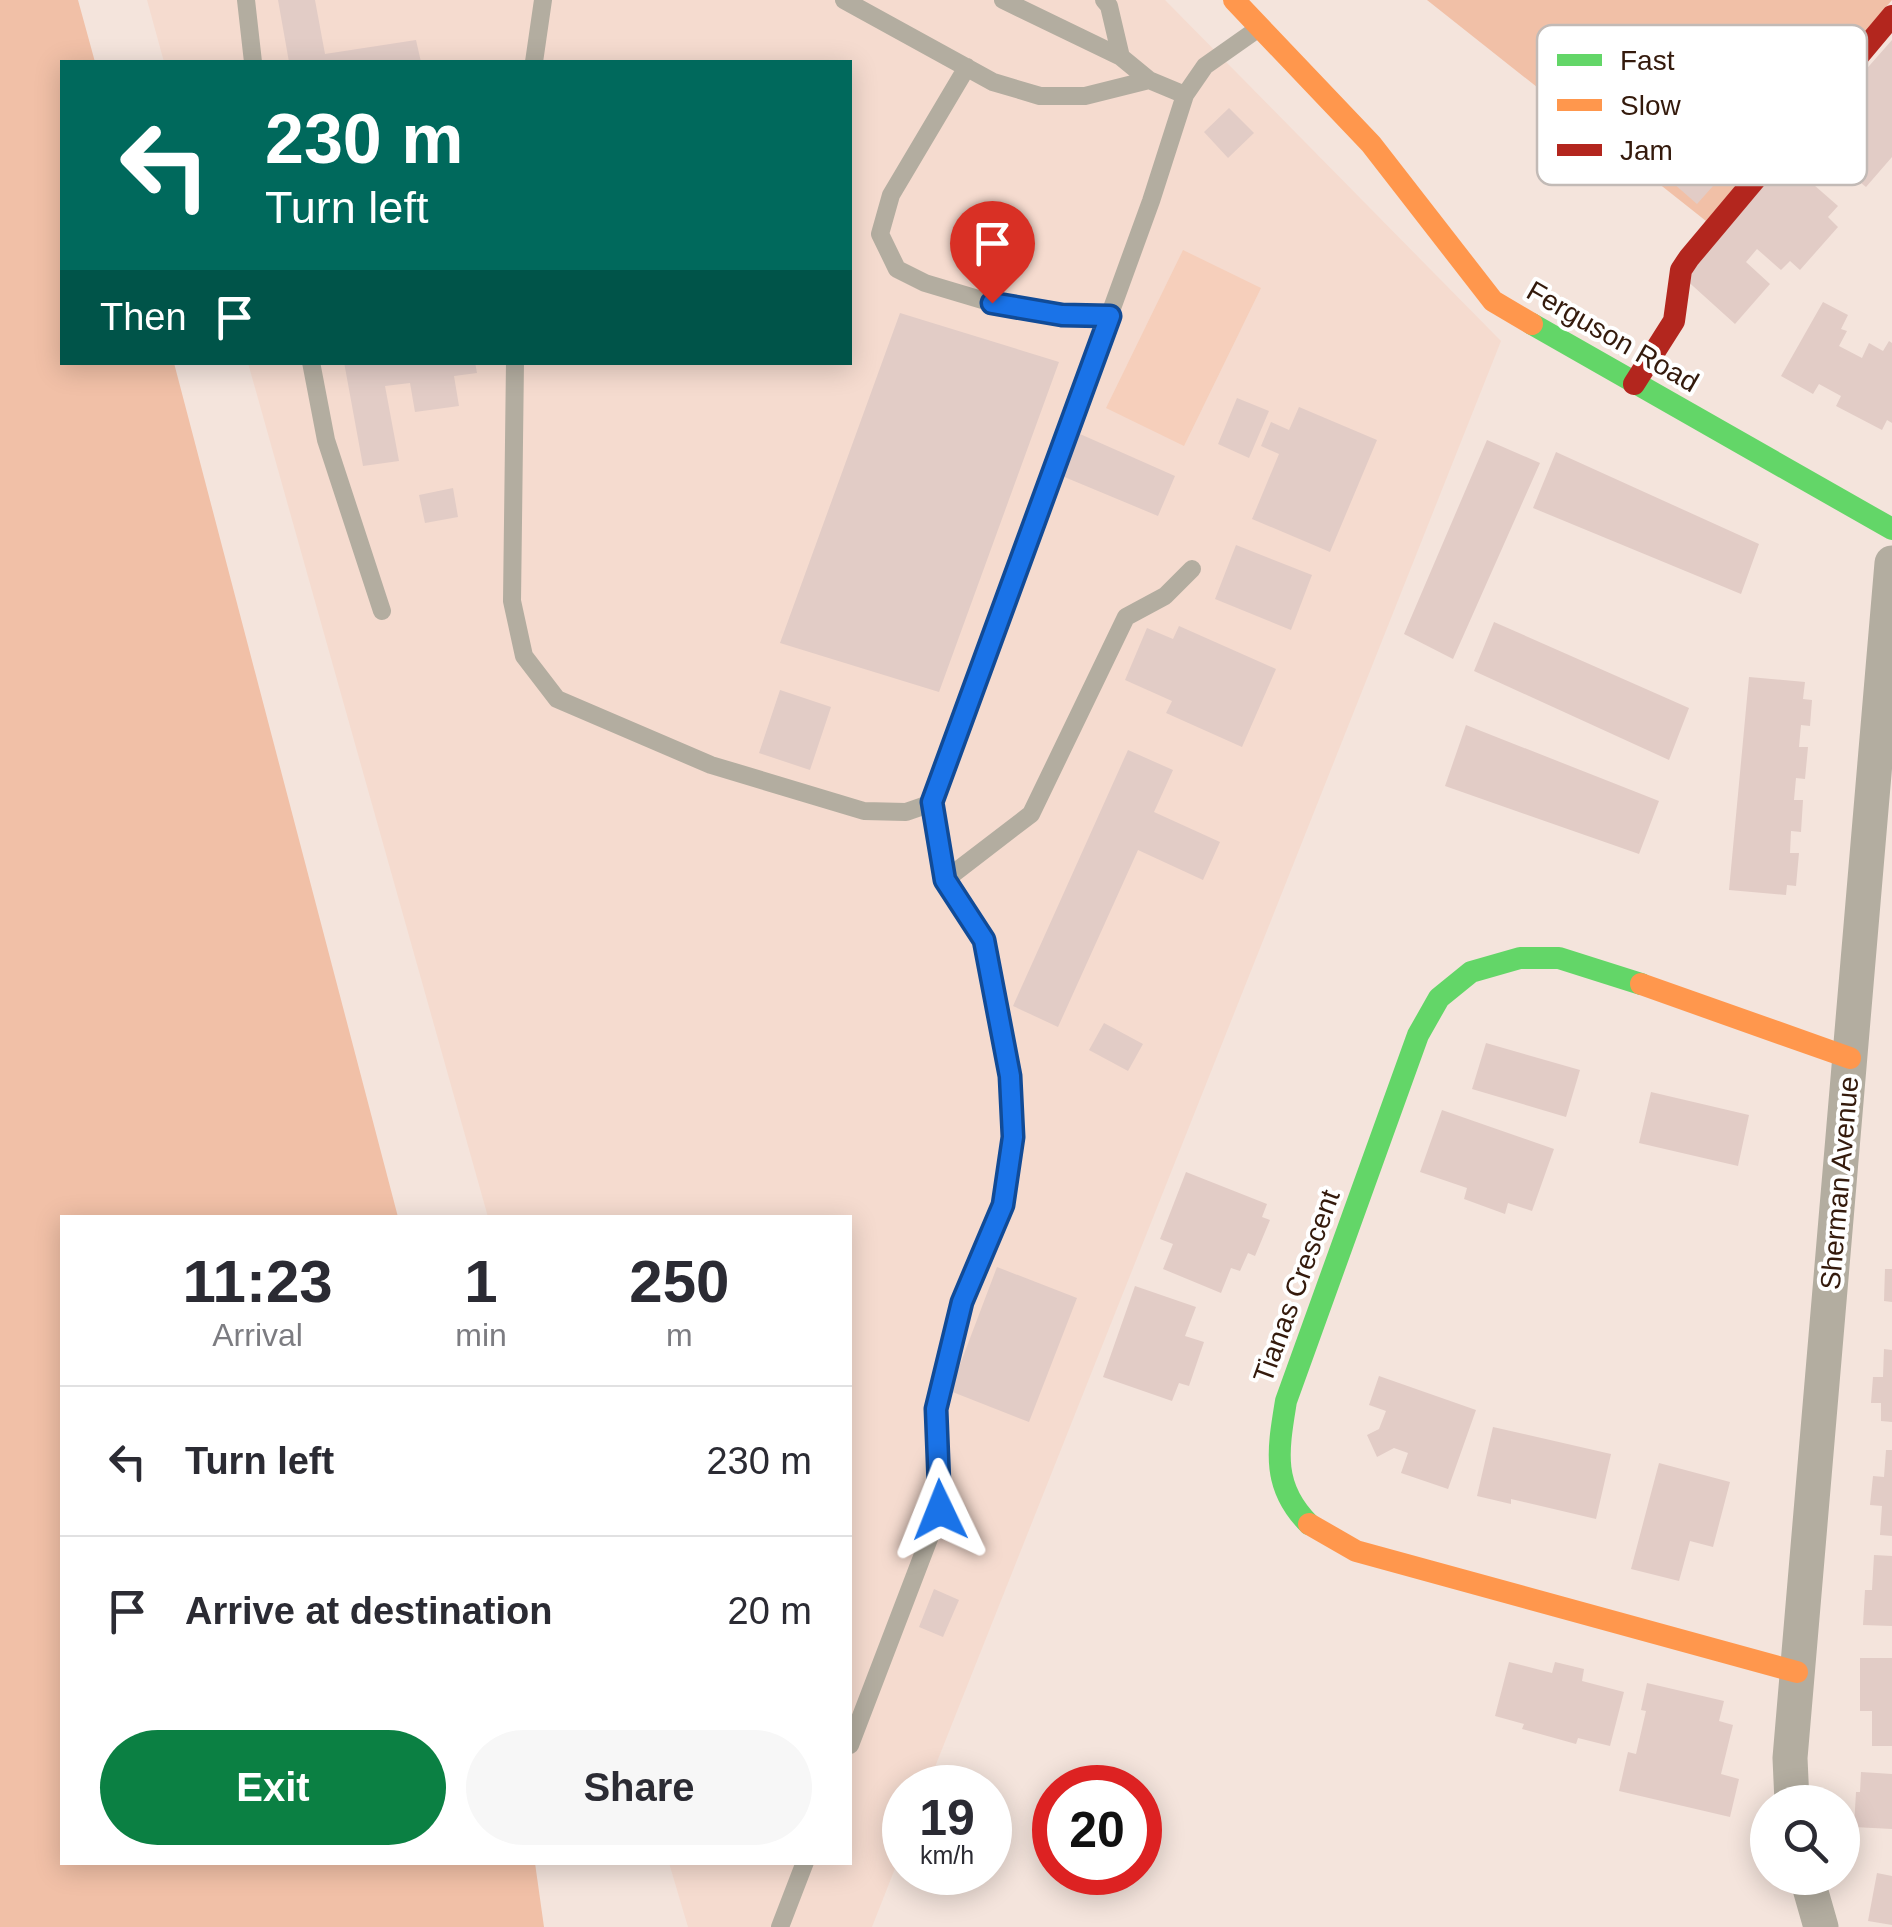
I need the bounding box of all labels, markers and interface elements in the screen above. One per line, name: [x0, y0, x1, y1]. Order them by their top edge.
legend: [1537, 25, 1867, 185]
text: Fast: [1620, 45, 1675, 76]
text: Slow: [1620, 90, 1681, 121]
icon: left: [100, 100, 230, 230]
text: 230 m: [265, 100, 463, 178]
text: Jam: [1620, 135, 1673, 166]
text: Turn left: [265, 182, 428, 233]
pin: [950, 201, 1035, 304]
icon: arrive: [965, 216, 1020, 271]
street label: Ferguson Road: [1521, 275, 1704, 398]
icon: arrive: [207, 290, 262, 345]
text: Then: [100, 296, 187, 338]
street label: Sherman Avenue: [1815, 1075, 1864, 1291]
street label: Tianas Crescent: [1247, 1185, 1346, 1387]
text: 11:23: [183, 1248, 333, 1315]
text: 1: [464, 1248, 498, 1315]
text: 250: [629, 1248, 729, 1315]
text: Arrival: [212, 1317, 303, 1353]
text: min: [455, 1317, 507, 1353]
text: m: [666, 1317, 693, 1353]
icon: left: [100, 1434, 155, 1489]
text: Turn left: [185, 1440, 334, 1482]
text: 230 m: [706, 1440, 812, 1482]
position arrow: [888, 1458, 992, 1562]
icon: arrive: [100, 1584, 155, 1639]
text: Arrive at destination: [185, 1590, 552, 1632]
text: 20 m: [728, 1590, 812, 1632]
button: Exit: [100, 1730, 446, 1845]
button: Share: [466, 1730, 812, 1845]
speed limit sign: 20: [1032, 1765, 1162, 1895]
map controls: [1750, 1785, 1860, 1895]
button: search: [1750, 1785, 1860, 1895]
text: 19: [919, 1790, 975, 1846]
text: km/h: [920, 1841, 974, 1869]

